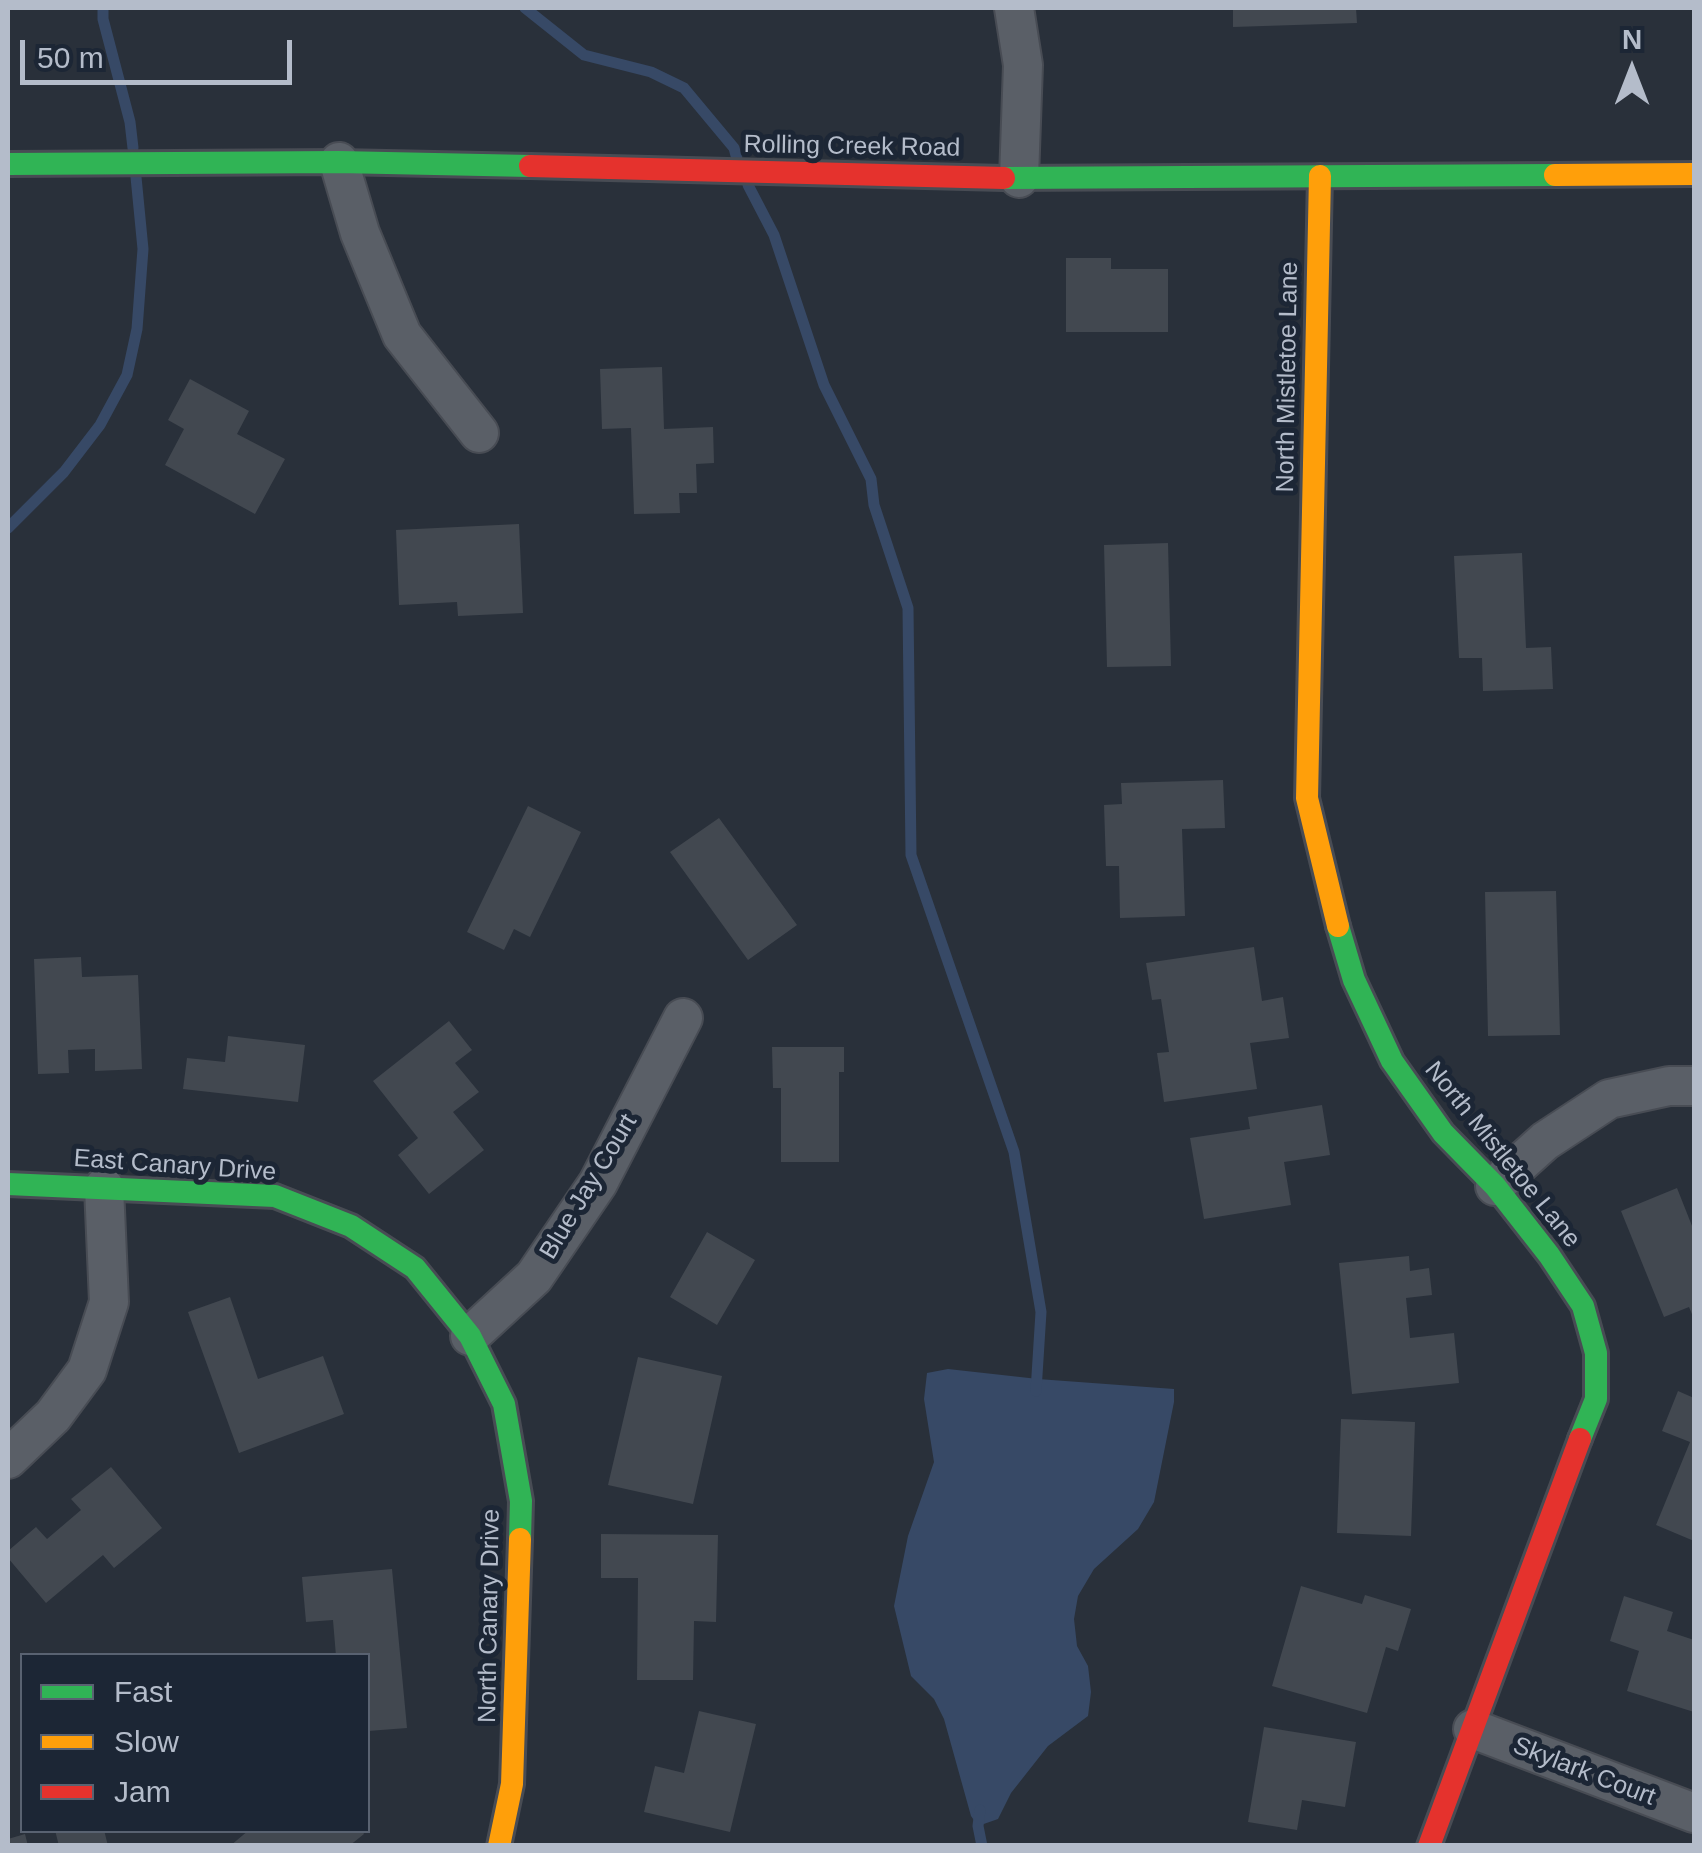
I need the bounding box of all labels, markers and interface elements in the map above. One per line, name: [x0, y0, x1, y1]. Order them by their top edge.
scale bar: [25, 20, 298, 82]
north arrow: [1582, 20, 1682, 120]
text: N: [1622, 24, 1642, 55]
text: 50 m: [37, 41, 104, 74]
street label: Rolling Creek Road: [743, 130, 961, 164]
street label: North Mistletoe Lane: [1271, 261, 1305, 493]
street label: North Mistletoe Lane: [1418, 1056, 1586, 1254]
street label: Blue Jay Court: [534, 1109, 644, 1265]
street label: East Canary Drive: [73, 1144, 277, 1188]
street label: North Canary Drive: [473, 1509, 507, 1723]
legend: [20, 1653, 370, 1833]
text: Fast: [114, 1675, 172, 1708]
text: Slow: [114, 1725, 179, 1758]
street label: Skylark Court: [1509, 1731, 1659, 1813]
text: Jam: [114, 1775, 171, 1808]

